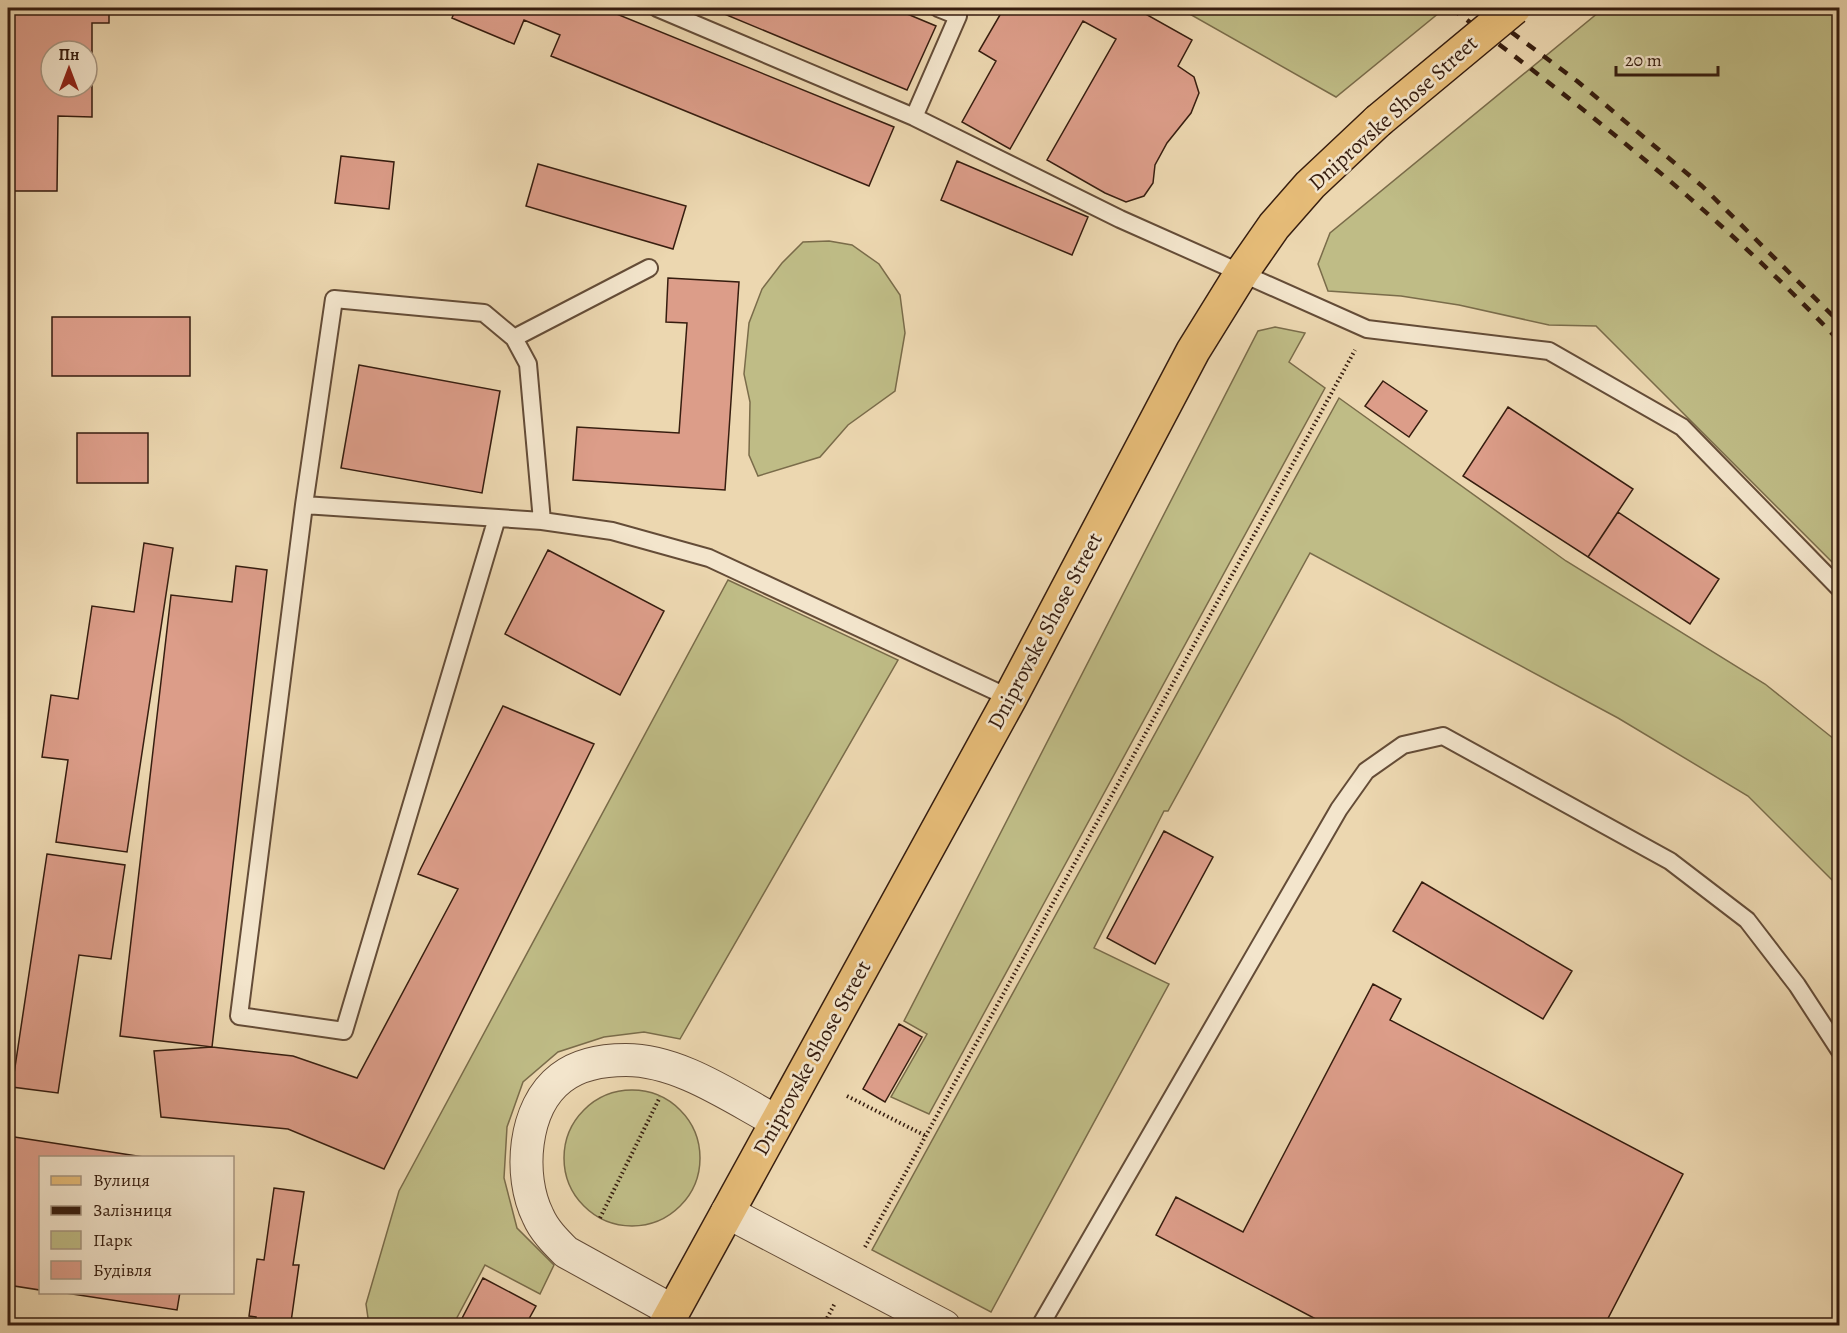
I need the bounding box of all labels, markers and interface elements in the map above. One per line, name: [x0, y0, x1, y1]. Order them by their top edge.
street label: Dniprovske Shose Street: [1302, 29, 1484, 197]
north arrow: [39, 39, 99, 99]
scale bar: [1616, 39, 1718, 77]
text: Пн: [59, 44, 79, 66]
text: 20 m: [1625, 48, 1662, 72]
street label: Dniprovske Shose Street: [980, 527, 1110, 735]
street label: Dniprovske Shose Street: [746, 955, 878, 1161]
legend: [39, 1156, 234, 1294]
text: Вулиця: [93, 1168, 150, 1192]
text: Залізниця: [93, 1198, 172, 1222]
text: Парк: [93, 1228, 133, 1252]
text: Будівля: [93, 1258, 152, 1282]

